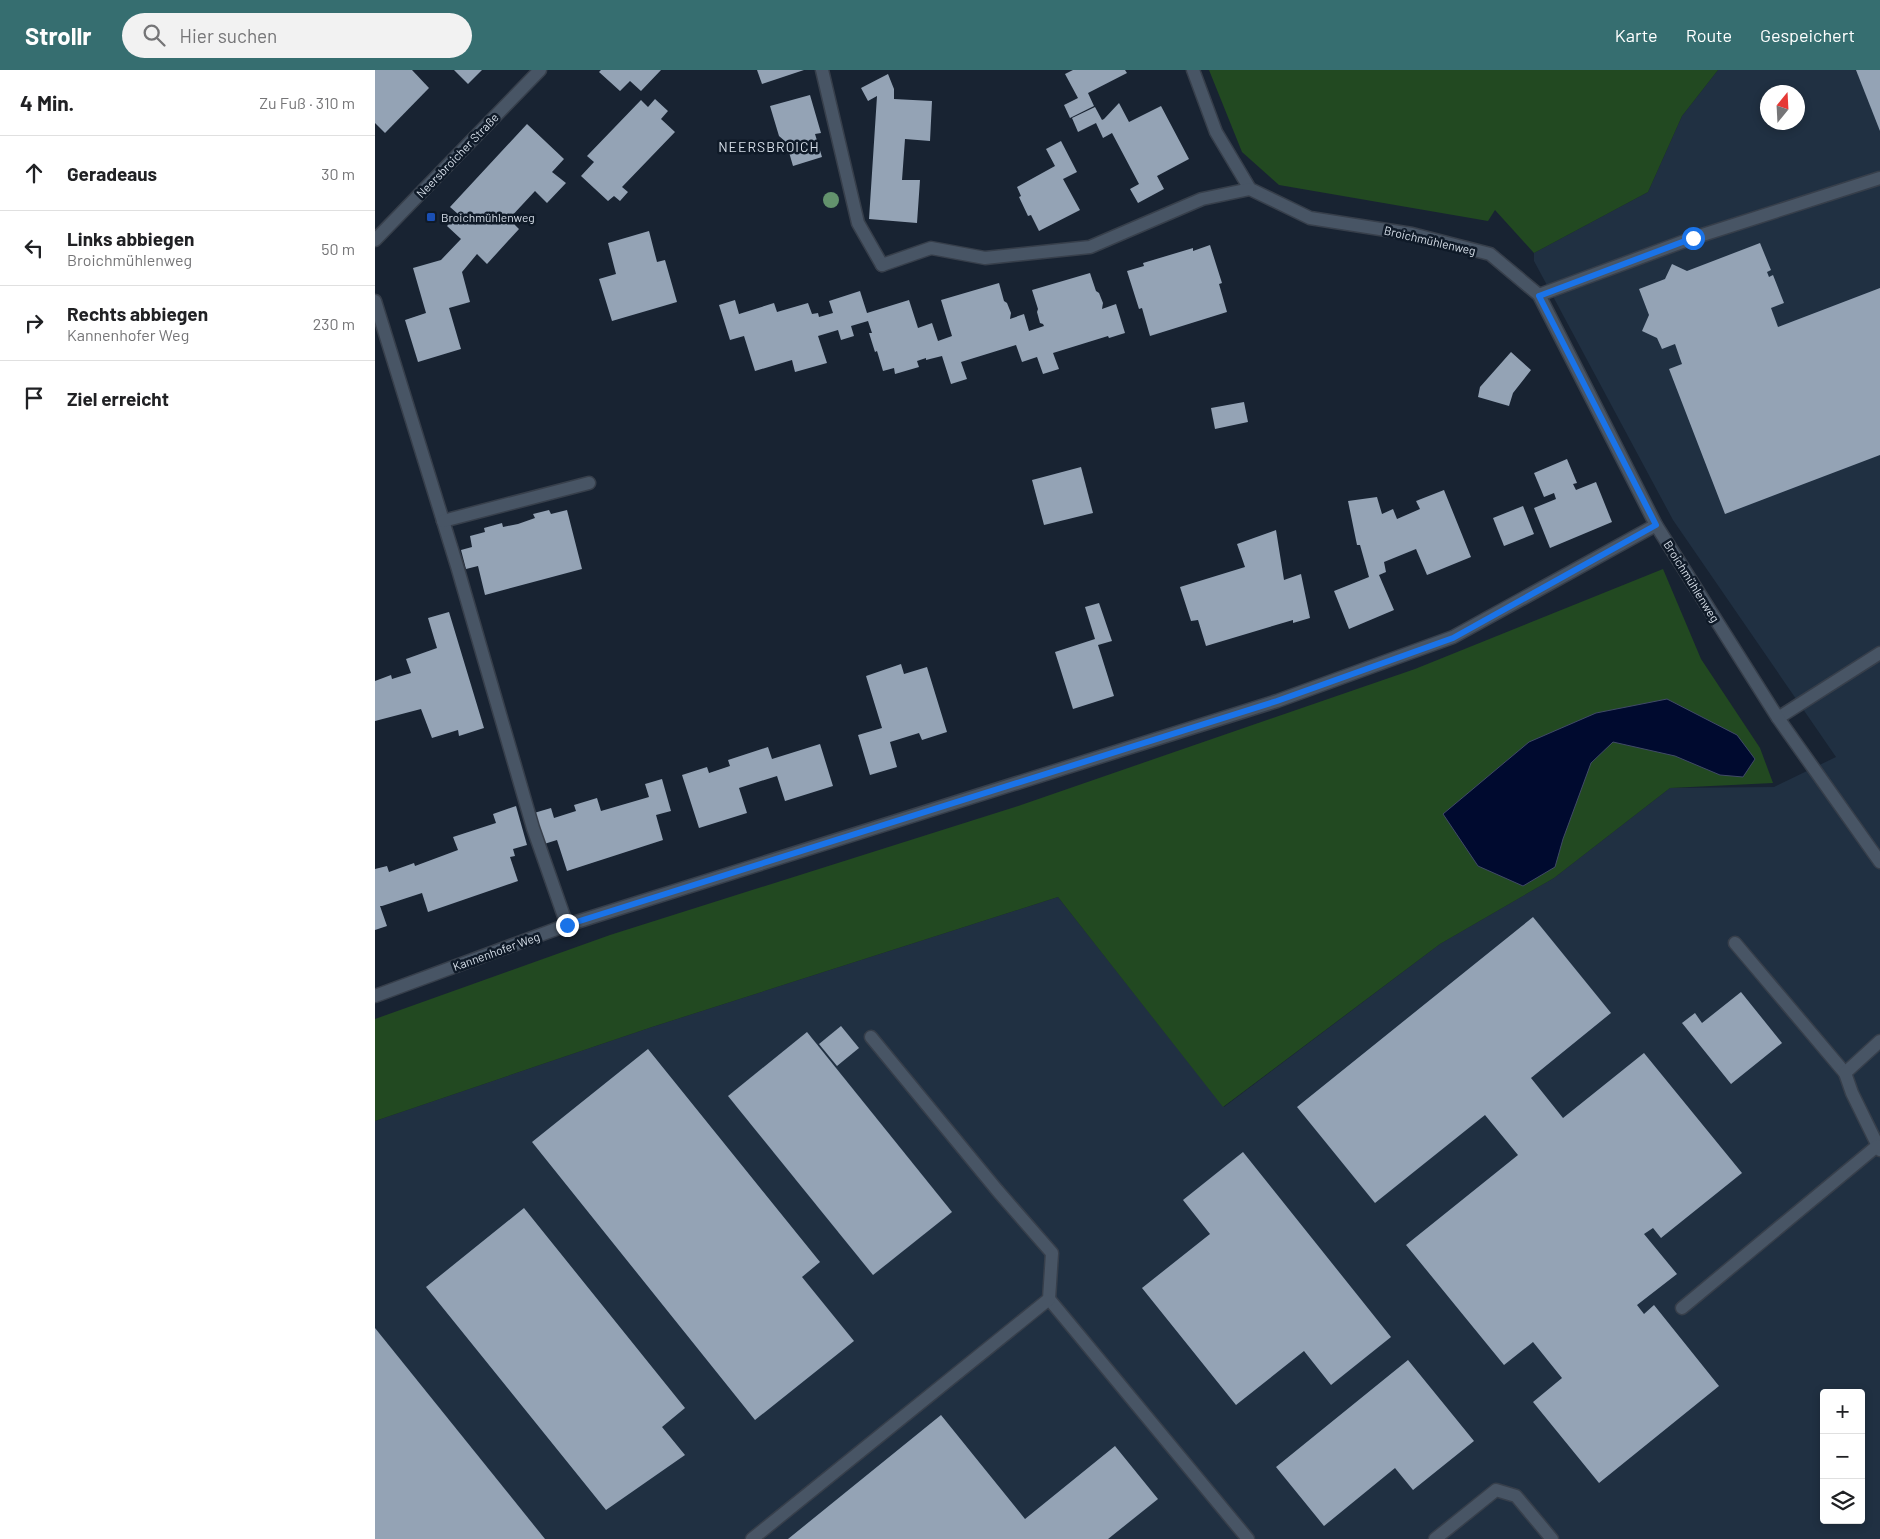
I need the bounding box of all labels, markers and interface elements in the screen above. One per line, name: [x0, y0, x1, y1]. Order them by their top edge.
search box: [122, 13, 472, 58]
text: Strollr: [25, 21, 92, 50]
icon: search: [140, 21, 168, 49]
text: Hier suchen: [180, 24, 277, 47]
text: Karte: [1615, 24, 1658, 46]
text: Route: [1686, 24, 1732, 46]
text: Gespeichert: [1760, 24, 1855, 46]
north arrow: [1760, 85, 1805, 130]
text: 4 Min.: [20, 90, 74, 115]
text: Zu Fuß · 310 m: [259, 93, 355, 112]
street label: Neersbroicher Straße: [413, 110, 501, 200]
district label: NEERSBROICH: [718, 138, 820, 155]
icon: ahead: [20, 159, 48, 187]
text: Geradeaus: [67, 162, 157, 185]
text: 30 m: [321, 164, 355, 183]
place label: Broichmühlenweg: [441, 210, 535, 224]
marker: Broichmühlenweg: [425, 211, 437, 223]
street label: Broichmühlenweg: [1383, 223, 1477, 257]
text: Links abbiegen: [67, 227, 194, 250]
route start: [1682, 227, 1705, 250]
icon: left: [20, 234, 48, 262]
text: 50 m: [321, 239, 355, 258]
text: Broichmühlenweg: [67, 250, 192, 269]
text: Rechts abbiegen: [67, 302, 208, 325]
icon: right: [20, 309, 48, 337]
text: 230 m: [313, 314, 355, 333]
text: Kannenhofer Weg: [67, 325, 189, 344]
icon: arrive: [20, 384, 48, 412]
text: Ziel erreicht: [67, 387, 169, 410]
street label: Broichmühlenweg: [1661, 538, 1723, 624]
route end: [556, 914, 579, 937]
street label: Kannenhofer Weg: [451, 929, 541, 973]
map controls: [1820, 1389, 1865, 1524]
button: +: [1820, 1389, 1865, 1434]
button: −: [1820, 1434, 1865, 1479]
button: layers: [1820, 1479, 1865, 1524]

